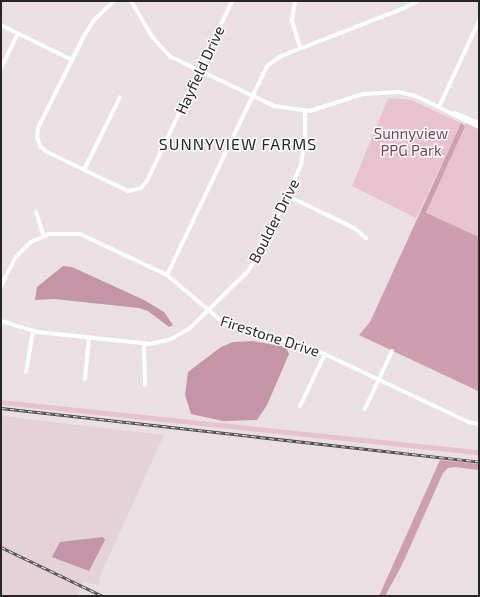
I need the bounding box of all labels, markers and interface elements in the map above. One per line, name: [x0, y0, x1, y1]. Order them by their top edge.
street label: Hayfield Drive: [172, 23, 228, 117]
park label: Sunnyview PPG Park: [374, 124, 448, 159]
district label: SUNNYVIEW FARMS: [159, 134, 317, 154]
street label: Boulder Drive: [245, 176, 303, 266]
street label: Firestone Drive: [218, 311, 322, 361]

